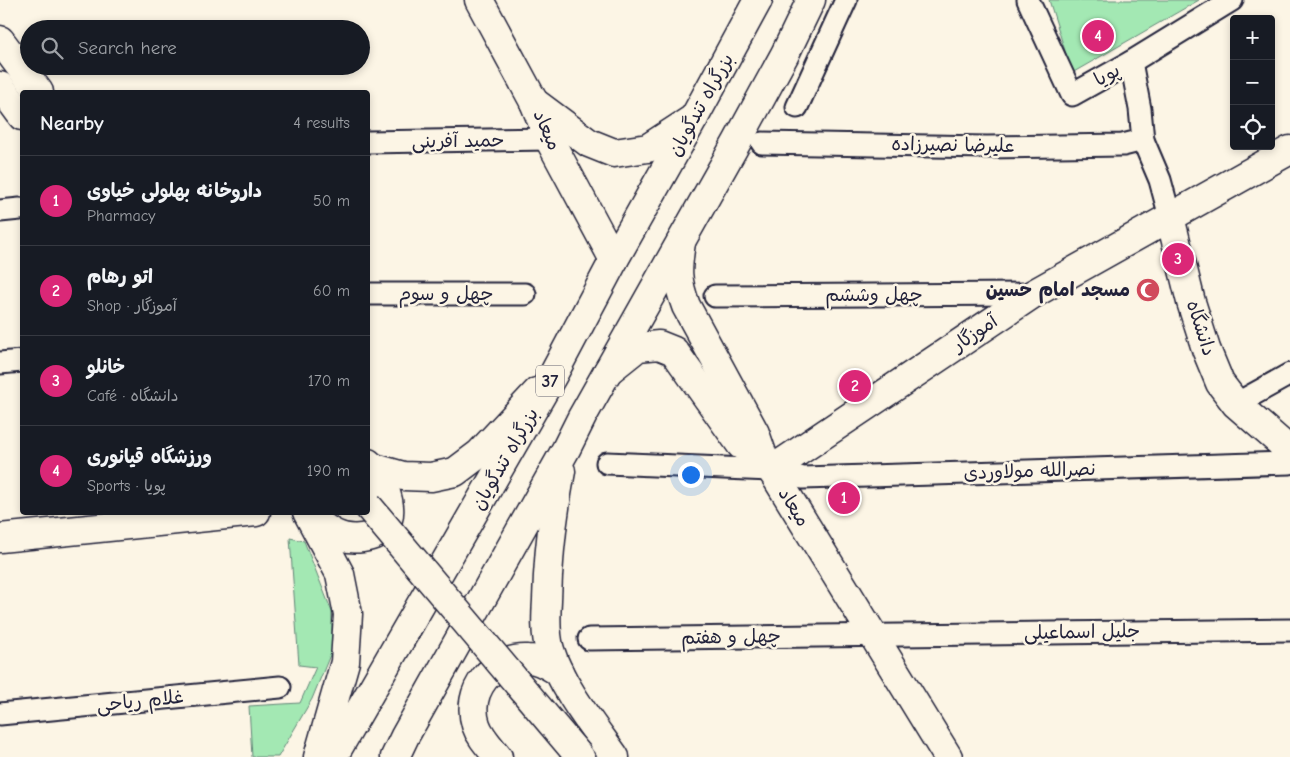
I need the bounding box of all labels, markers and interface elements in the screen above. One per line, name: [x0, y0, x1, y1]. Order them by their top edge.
map controls: [1230, 15, 1275, 150]
button: +: [1230, 15, 1275, 60]
pin: 4: [1082, 17, 1114, 55]
search box: [20, 20, 370, 75]
icon: search: [38, 34, 66, 62]
text: Search here: [78, 37, 177, 59]
street label: بزرگراه تندگویان: [664, 50, 738, 160]
street label: پویا: [1090, 59, 1124, 92]
button: −: [1230, 60, 1275, 105]
button: locate: [1230, 105, 1275, 150]
street label: میعاد: [528, 106, 566, 154]
text: Nearby: [40, 111, 104, 135]
text: 4 results: [293, 114, 350, 132]
street label: حمید آفرینی: [411, 129, 505, 154]
street label: علیرضا نصیرزاده: [891, 133, 1015, 157]
text: داروخانه بهلولی خیاوی: [87, 180, 262, 202]
text: 1: [53, 192, 59, 210]
text: 50 m: [313, 192, 350, 210]
text: Pharmacy: [87, 207, 156, 225]
pin: 3: [1162, 240, 1194, 278]
text: اتو رهام: [87, 266, 153, 288]
mosque icon: مسجد امام حسین: [1135, 277, 1161, 303]
place label: مسجد امام حسین: [986, 279, 1130, 304]
text: 2: [52, 282, 60, 300]
text: 60 m: [313, 282, 350, 300]
street label: چهل و سوم: [398, 283, 494, 308]
street label: چهل وششم: [825, 284, 923, 309]
text: Shop · آموزگار: [87, 297, 177, 315]
street label: دانشگاه: [1182, 298, 1220, 358]
street label: آموزگار: [947, 309, 1003, 357]
text: خانلو: [87, 356, 125, 378]
road number: 37: [536, 366, 564, 396]
pin: 2: [839, 367, 871, 405]
text: 3: [52, 372, 60, 390]
text: 170 m: [308, 372, 350, 390]
text: Café · دانشگاه: [87, 387, 178, 405]
street label: بزرگراه تندگویان: [467, 404, 543, 514]
text: ورزشگاه قیانوری: [87, 446, 212, 468]
street label: نصرالله مولاوردی: [963, 458, 1097, 484]
text: 4: [52, 462, 60, 480]
text: 190 m: [307, 462, 350, 480]
your location: [678, 462, 704, 488]
text: Sports · پویا: [87, 477, 166, 495]
pin: 1: [828, 479, 860, 517]
street label: میعاد: [774, 483, 814, 531]
street label: جلیل اسماعیلی: [1024, 620, 1140, 645]
street label: چهل و هفتم: [681, 625, 781, 652]
street label: غلام ریاحی: [95, 685, 185, 719]

